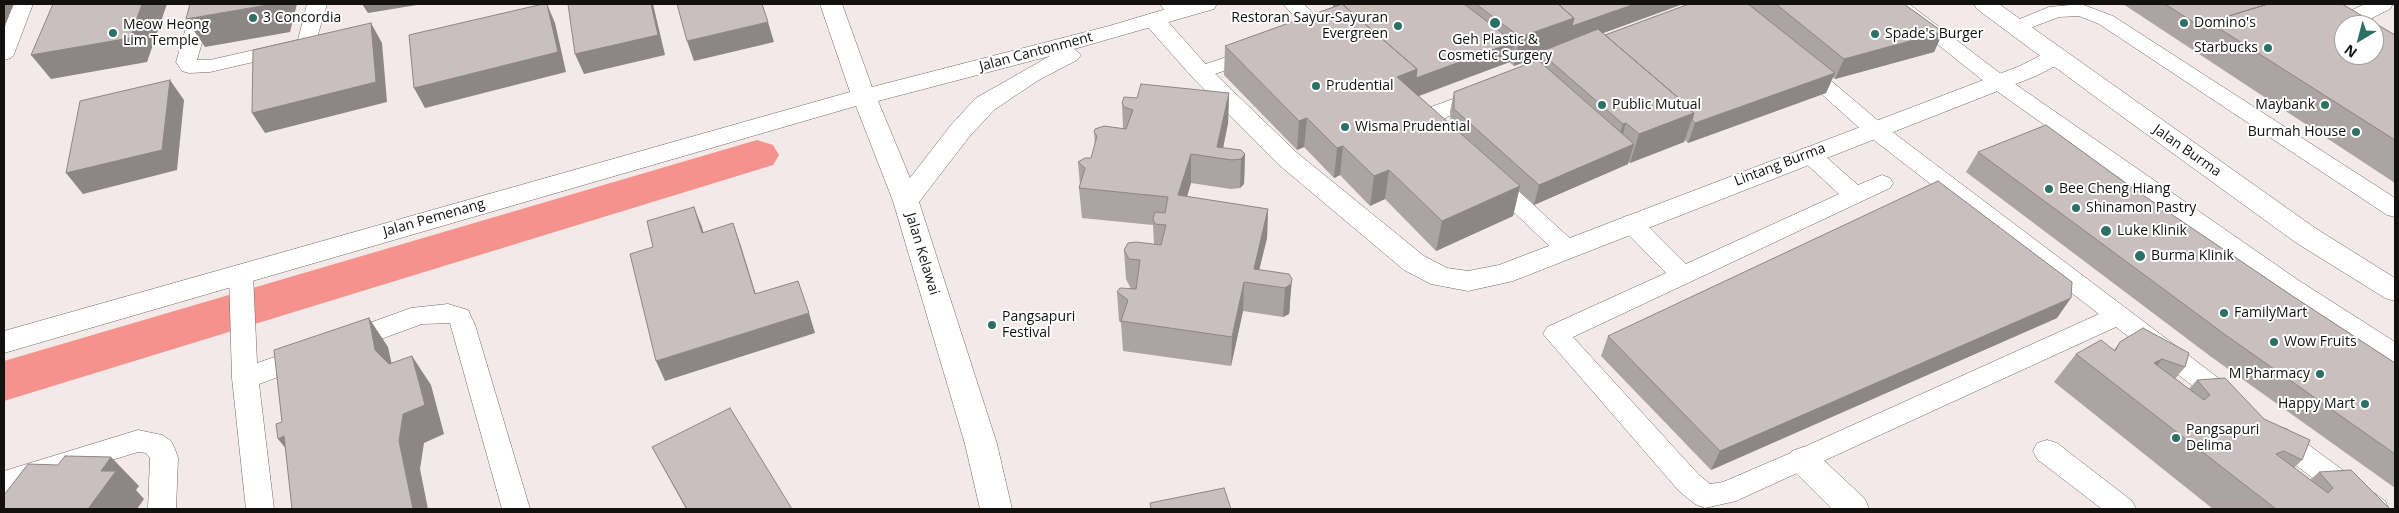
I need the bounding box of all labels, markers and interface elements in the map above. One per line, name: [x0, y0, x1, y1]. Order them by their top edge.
place label: 3 Concordia: [263, 10, 341, 26]
place label: Restoran Sayur-Sayuran Evergreen: [1231, 10, 1388, 42]
marker: 3 Concordia: [247, 12, 259, 24]
place label: Domino's: [2194, 15, 2256, 31]
north arrow: [2334, 15, 2384, 65]
marker: Geh Plastic & Cosmetic Surgery: [1488, 16, 1502, 30]
place label: Meow Heong Lim Temple: [123, 17, 209, 49]
marker: Domino's: [2178, 17, 2190, 29]
marker: Restoran Sayur-Sayuran Evergreen: [1392, 20, 1404, 32]
place label: Spade's Burger: [1885, 26, 1983, 42]
marker: Meow Heong Lim Temple: [107, 27, 119, 39]
marker: Spade's Burger: [1869, 28, 1881, 40]
street label: Jalan Cantonment: [977, 29, 1095, 75]
place label: Geh Plastic & Cosmetic Surgery: [1438, 32, 1552, 64]
place label: Starbucks: [2194, 40, 2258, 56]
text: N: [2340, 41, 2361, 63]
marker: Starbucks: [2262, 42, 2274, 54]
place label: Prudential: [1326, 78, 1394, 94]
marker: Prudential: [1310, 80, 1322, 92]
place label: Public Mutual: [1612, 97, 1701, 113]
place label: Maybank: [2255, 97, 2315, 113]
marker: Public Mutual: [1596, 99, 1608, 111]
marker: Maybank: [2319, 99, 2331, 111]
place label: Wisma Prudential: [1355, 119, 1470, 135]
marker: Wisma Prudential: [1339, 121, 1351, 133]
street label: Jalan Burma: [2150, 121, 2224, 181]
place label: Burmah House: [2248, 124, 2346, 140]
marker: Burmah House: [2350, 126, 2362, 138]
street label: Lintang Burma: [1732, 140, 1828, 190]
place label: Bee Cheng Hiang: [2059, 181, 2170, 197]
marker: Bee Cheng Hiang: [2043, 183, 2055, 195]
street label: Jalan Pemenang: [381, 195, 487, 241]
place label: Shinamon Pastry: [2086, 200, 2196, 216]
marker: Shinamon Pastry: [2070, 202, 2082, 214]
street label: Jalan Kelawai: [902, 211, 942, 297]
place label: Luke Klinik: [2117, 223, 2187, 239]
marker: Luke Klinik: [2099, 224, 2113, 238]
place label: Burma Klinik: [2151, 248, 2234, 264]
marker: Burma Klinik: [2133, 249, 2147, 263]
place label: FamilyMart: [2234, 305, 2307, 321]
marker: FamilyMart: [2218, 307, 2230, 319]
place label: Pangsapuri Festival: [1002, 309, 1075, 342]
marker: Pangsapuri Festival: [986, 319, 998, 331]
place label: Wow Fruits: [2284, 334, 2357, 350]
marker: Wow Fruits: [2268, 336, 2280, 348]
place label: M Pharmacy: [2229, 366, 2310, 382]
marker: M Pharmacy: [2314, 368, 2326, 380]
place label: Happy Mart: [2278, 396, 2355, 412]
marker: Happy Mart: [2359, 398, 2371, 410]
place label: Pangsapuri Delima: [2186, 422, 2259, 454]
marker: Pangsapuri Delima: [2170, 432, 2182, 444]

